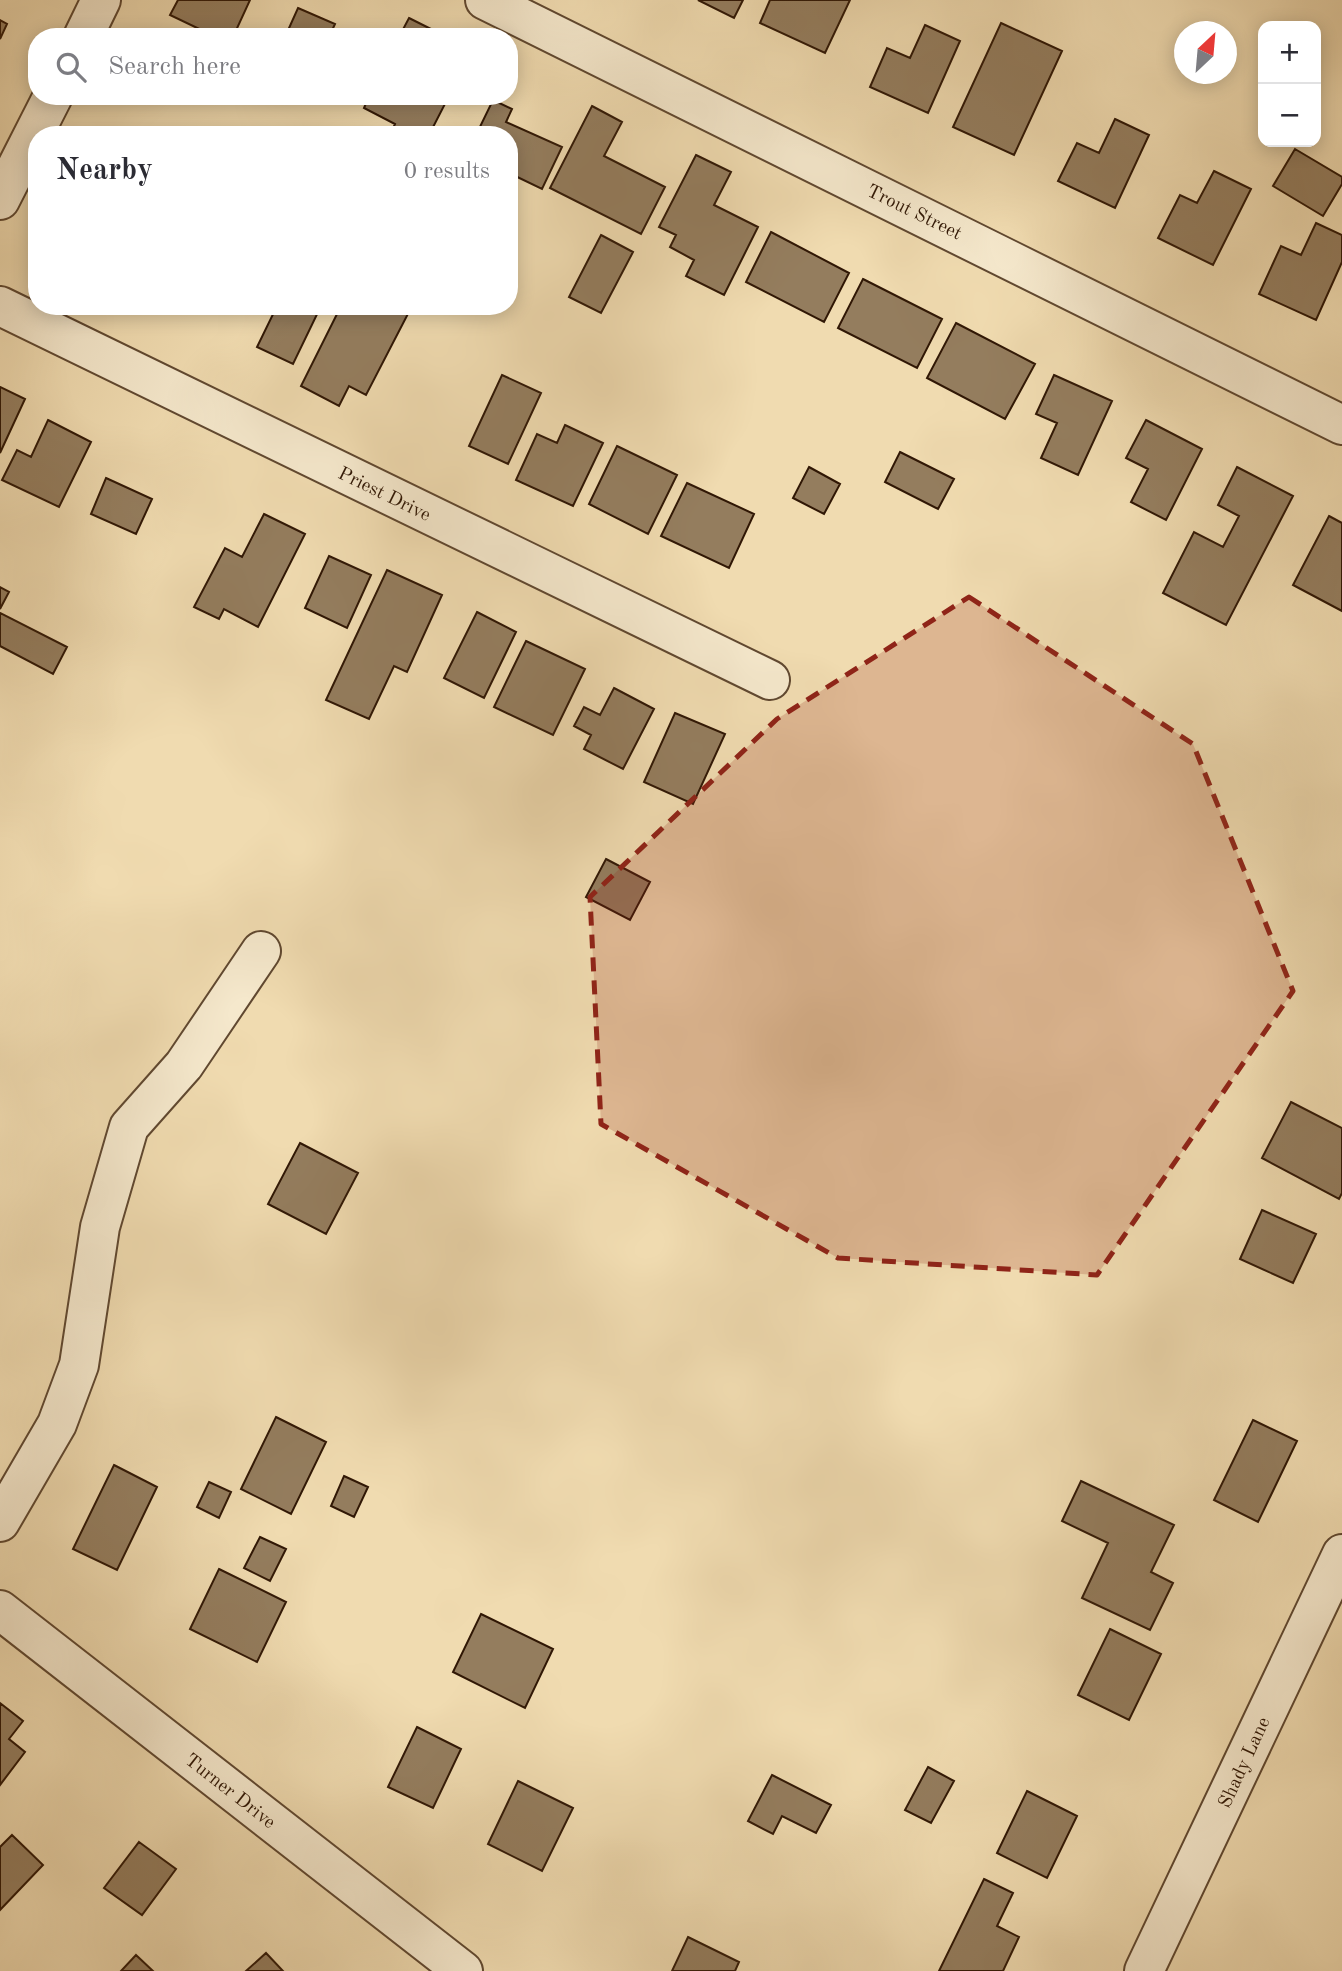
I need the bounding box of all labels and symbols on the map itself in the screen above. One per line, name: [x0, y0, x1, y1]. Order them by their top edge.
north arrow: [1174, 21, 1237, 84]
street label: Trout Street: [863, 182, 964, 244]
street label: Priest Drive: [335, 465, 433, 526]
street label: Shady Lane: [1216, 1715, 1275, 1811]
street label: Turner Drive: [181, 1751, 278, 1833]

